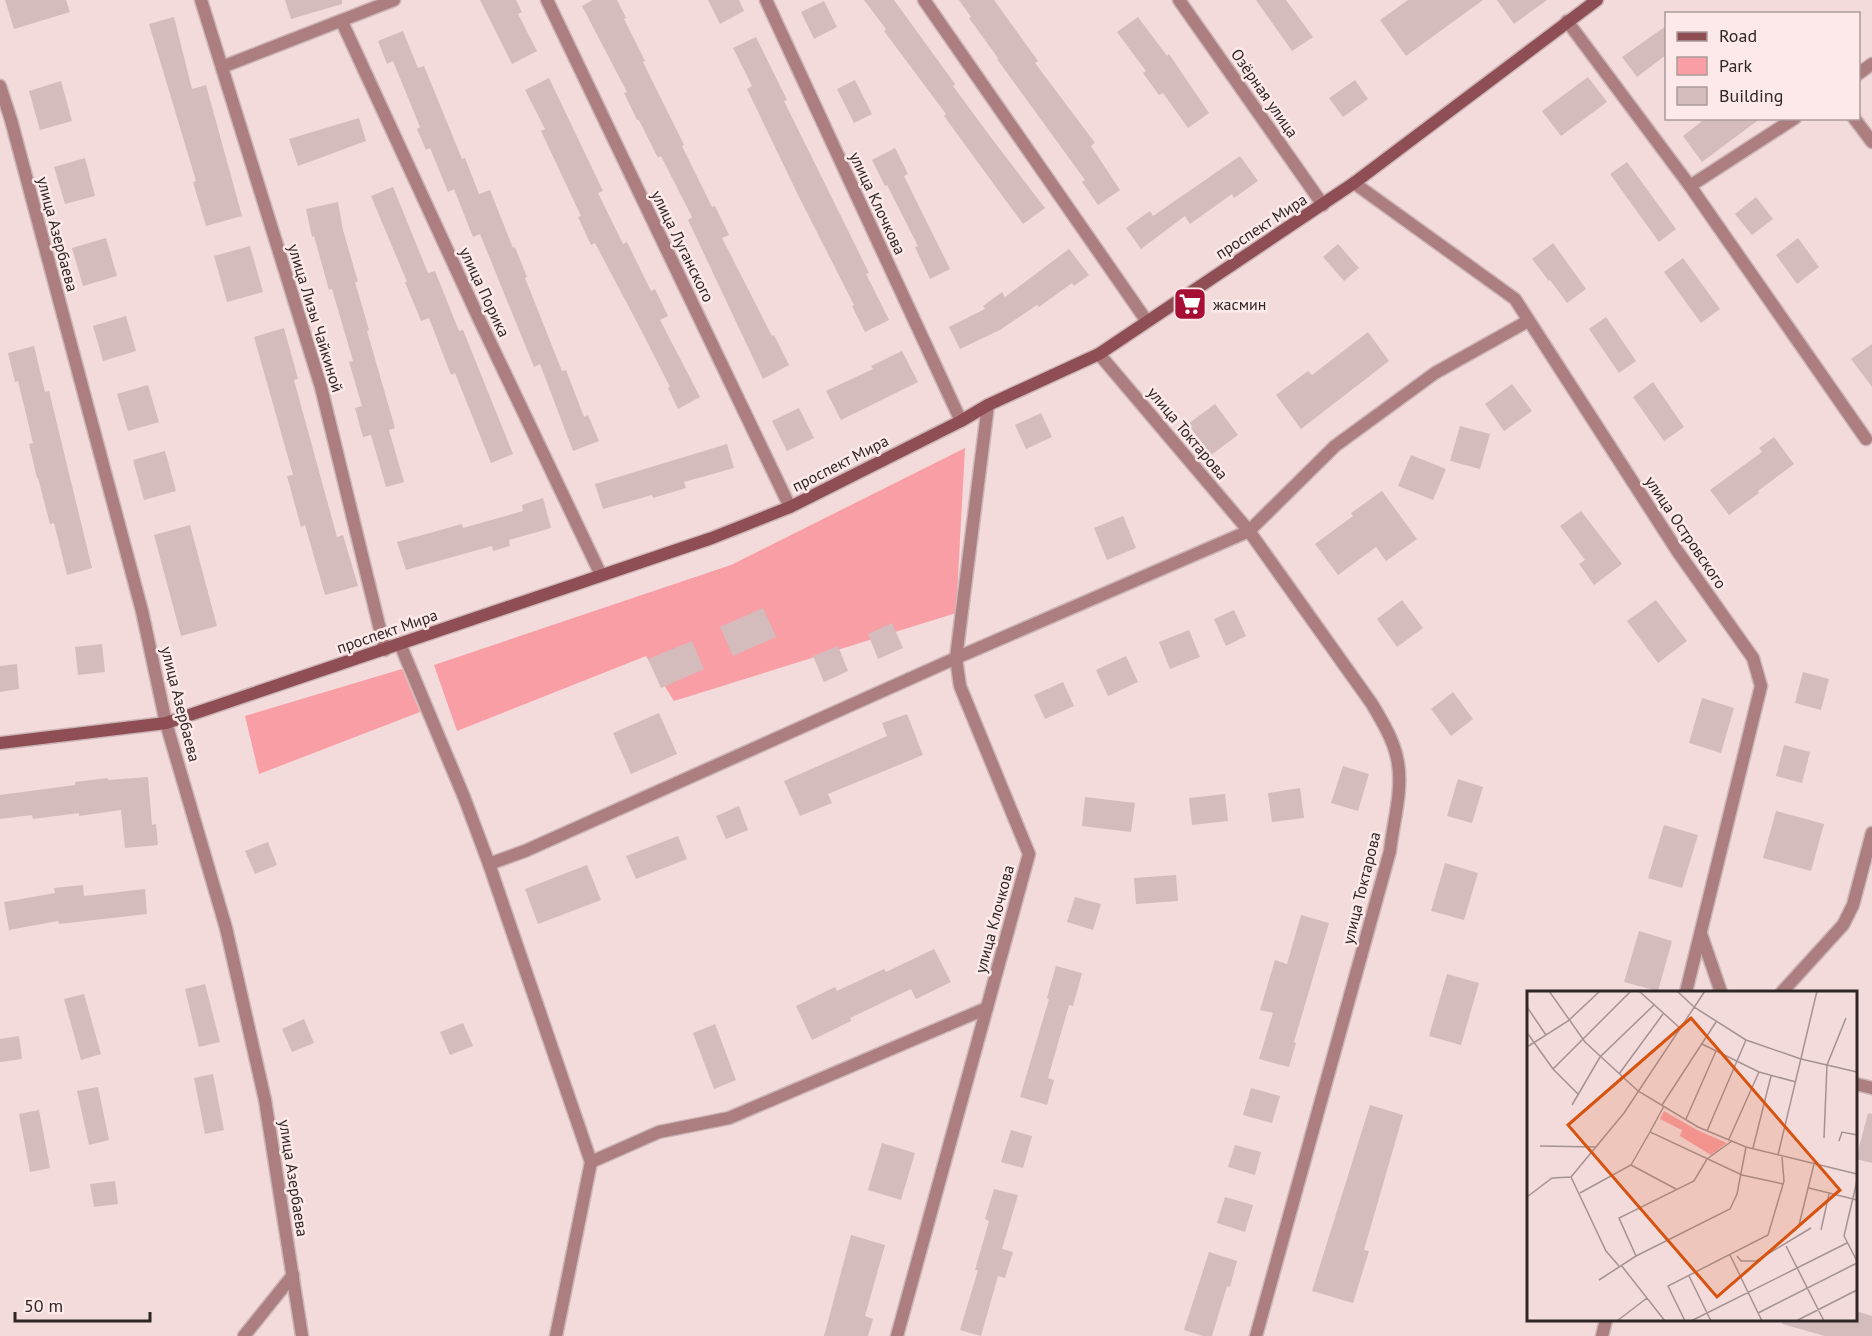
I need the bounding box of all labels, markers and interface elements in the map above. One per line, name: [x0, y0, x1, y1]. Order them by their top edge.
legend: [1665, 12, 1860, 120]
text: Road: [1719, 24, 1757, 47]
street label: Озёрная улица: [1227, 45, 1303, 141]
text: Park: [1719, 54, 1752, 77]
text: Building: [1719, 84, 1783, 107]
street label: улица Клочкова: [845, 148, 911, 258]
street label: улица Азербаева: [33, 174, 83, 294]
street label: улица Луганского: [647, 187, 719, 305]
street label: проспект Мира: [1211, 189, 1311, 263]
street label: улица Лизы Чайкиной: [284, 241, 348, 395]
street label: улица Порика: [455, 244, 515, 340]
supermarket icon: жасмин: [1172, 286, 1208, 322]
place label: жасмин: [1213, 294, 1266, 314]
street label: улица Токтарова: [1143, 383, 1233, 483]
street label: проспект Мира: [788, 430, 892, 496]
street label: улица Островского: [1641, 472, 1731, 592]
street label: проспект Мира: [334, 604, 440, 658]
street label: улица Азербаева: [157, 644, 205, 764]
street label: улица Токтарова: [1337, 830, 1385, 946]
street label: улица Клочкова: [970, 863, 1018, 975]
inset map: [1527, 991, 1857, 1321]
street label: улица Азербаева: [275, 1118, 313, 1238]
scale bar: [15, 1285, 150, 1323]
text: 50 m: [24, 1294, 63, 1317]

